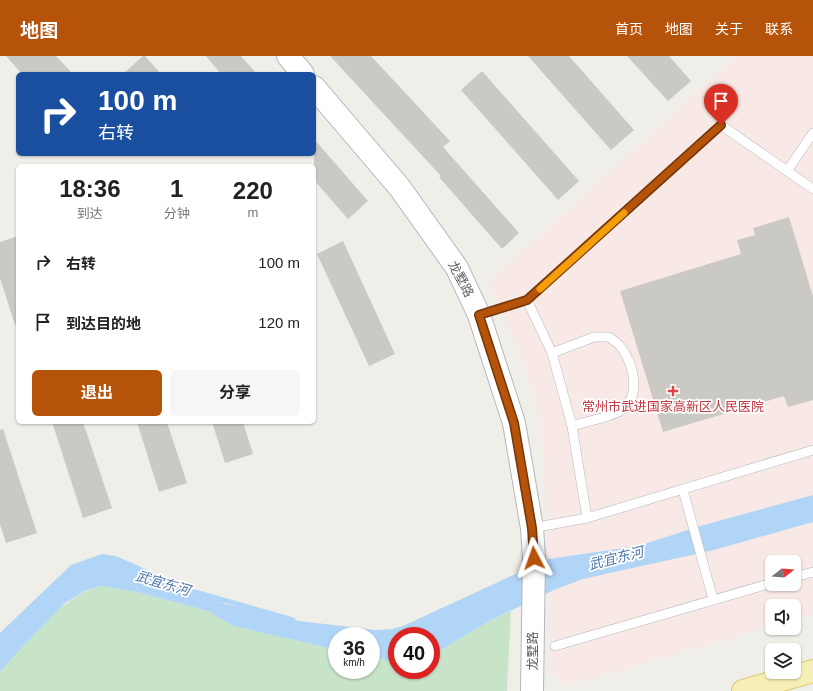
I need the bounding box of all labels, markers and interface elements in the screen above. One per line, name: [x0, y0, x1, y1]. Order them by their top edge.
text: 地图: [20, 20, 58, 41]
text: 首页: [615, 21, 643, 37]
text: 地图: [665, 21, 693, 37]
text: 关于: [715, 21, 743, 37]
text: 联系: [765, 21, 793, 37]
pin: [704, 84, 738, 125]
text: 100 m: [98, 85, 177, 116]
icon: right: [32, 88, 84, 140]
icon: arrive: [710, 90, 732, 112]
text: 右转: [98, 123, 134, 143]
text: 18:36: [59, 175, 121, 202]
text: 1: [170, 175, 183, 202]
text: 220: [233, 177, 273, 204]
text: m: [247, 205, 258, 220]
text: 到达: [77, 206, 103, 221]
text: 分钟: [164, 206, 190, 221]
icon: right: [32, 251, 54, 273]
text: 100 m: [258, 254, 300, 271]
text: 右转: [66, 255, 96, 272]
street label: 龙墅路: [445, 258, 477, 300]
icon: arrive: [32, 311, 54, 333]
text: 120 m: [258, 314, 300, 331]
text: 到达目的地: [66, 315, 141, 332]
button: 退出: [32, 370, 162, 416]
button: 分享: [170, 370, 300, 416]
marker: 常州市武进国家高新区人民医院: [667, 385, 679, 397]
place label: 常州市武进国家高新区人民医院: [582, 399, 764, 414]
position arrow: [513, 537, 555, 579]
water label: 武宜东河: [587, 543, 648, 573]
north arrow: [765, 555, 801, 591]
map controls: [765, 555, 801, 679]
water label: 武宜东河: [134, 568, 195, 599]
button: sound: [765, 599, 801, 635]
speed limit sign: 40: [388, 627, 440, 679]
street label: 龙墅路: [525, 631, 540, 671]
text: 36: [343, 637, 365, 659]
button: layers: [765, 643, 801, 679]
text: km/h: [343, 657, 365, 668]

